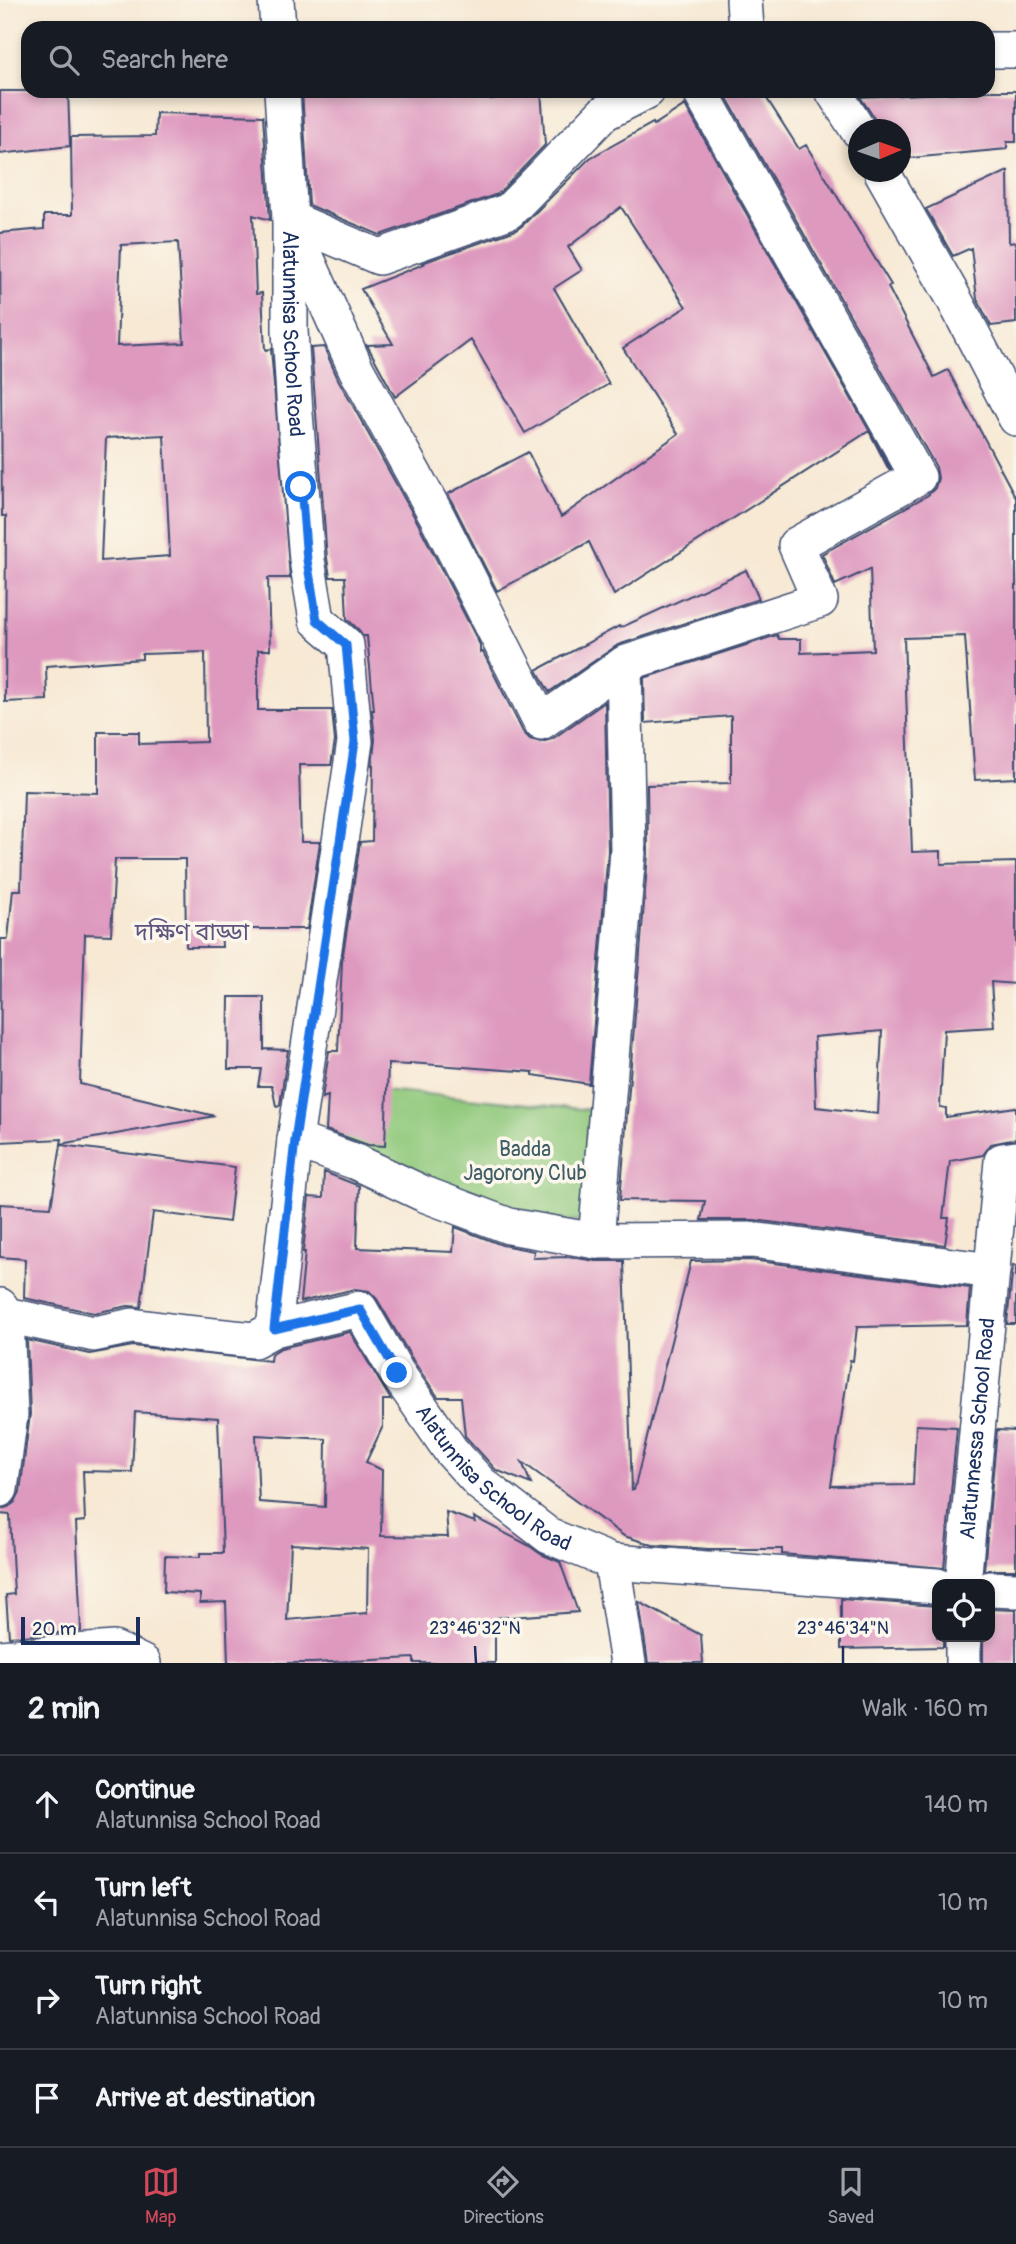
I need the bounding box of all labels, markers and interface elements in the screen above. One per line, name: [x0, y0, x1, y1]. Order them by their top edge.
search box: [21, 21, 995, 98]
icon: search: [45, 41, 83, 79]
text: Search here: [101, 44, 228, 76]
north arrow: [848, 119, 911, 182]
street label: Alatunnisa School Road: [276, 231, 310, 438]
route start: [285, 471, 316, 502]
district label: দক্ষিণ বাড্ডা: [134, 918, 250, 947]
park label: Badda Jagorony Club: [463, 1136, 587, 1187]
street label: Alatunnessa School Road: [954, 1317, 1001, 1541]
route end: [381, 1357, 412, 1388]
street label: Alatunnisa School Road: [409, 1399, 575, 1557]
map controls: [932, 1579, 995, 1642]
button: locate: [932, 1579, 995, 1642]
scale bar: [21, 1614, 140, 1646]
text: 20 m: [32, 1617, 77, 1641]
text: 23°46'32"N: [429, 1617, 521, 1640]
text: 23°46'34"N: [797, 1617, 889, 1640]
text: 2 min: [28, 1690, 100, 1727]
text: Walk · 160 m: [862, 1694, 988, 1723]
text: Continue: [95, 1774, 195, 1806]
icon: ahead: [28, 1785, 66, 1823]
text: 140 m: [925, 1790, 988, 1819]
text: Alatunnisa School Road: [95, 1806, 321, 1835]
text: Turn left: [95, 1872, 191, 1904]
icon: left: [28, 1883, 66, 1921]
text: 10 m: [938, 1888, 988, 1917]
text: Alatunnisa School Road: [95, 1904, 321, 1933]
text: Turn right: [95, 1970, 201, 2002]
icon: right: [28, 1981, 66, 2019]
text: 10 m: [938, 1986, 988, 2015]
text: Alatunnisa School Road: [95, 2002, 321, 2031]
icon: arrive: [28, 2079, 66, 2117]
text: Arrive at destination: [95, 2082, 315, 2114]
tab: Map: [142, 2163, 180, 2229]
tab: Directions: [463, 2163, 544, 2229]
tab: Saved: [827, 2163, 874, 2229]

